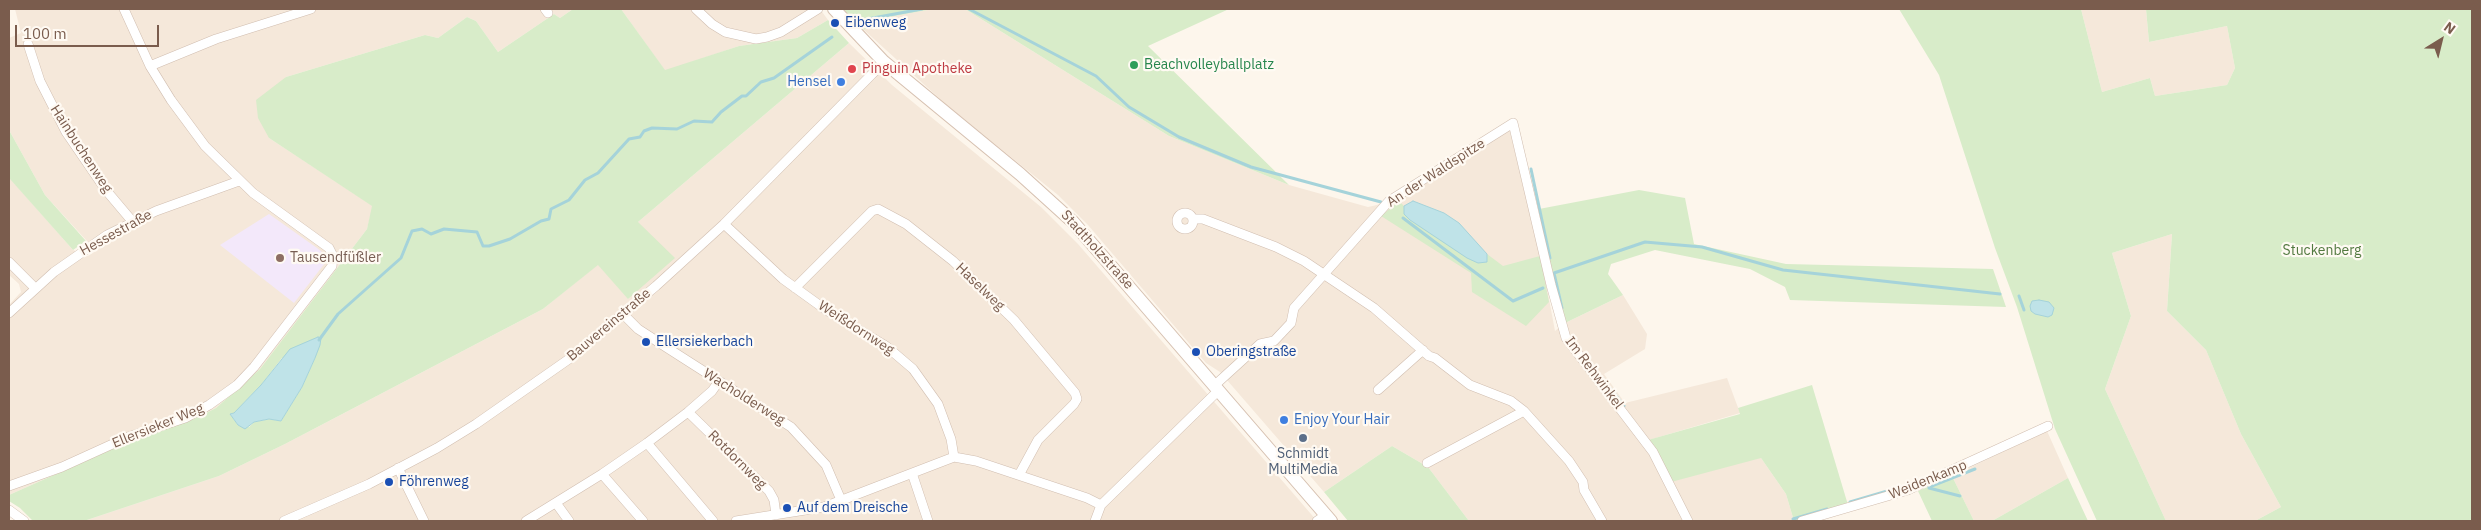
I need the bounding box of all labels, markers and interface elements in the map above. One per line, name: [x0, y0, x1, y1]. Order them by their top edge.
scale bar: [18, 15, 161, 47]
place label: Eibenweg: [845, 15, 906, 31]
north arrow: [2416, 15, 2466, 65]
marker: Eibenweg: [829, 17, 841, 29]
text: N: [2440, 18, 2459, 38]
text: 100 m: [23, 24, 67, 43]
place label: Beachvolleyballplatz: [1144, 57, 1274, 73]
marker: Beachvolleyballplatz: [1128, 59, 1140, 71]
place label: Pinguin Apotheke: [862, 61, 972, 77]
marker: Pinguin Apotheke: [846, 63, 858, 75]
place label: Hensel: [787, 74, 831, 90]
marker: Hensel: [835, 76, 847, 88]
street label: Hainbuchenweg: [46, 102, 116, 196]
street label: An der Waldspitze: [1384, 135, 1488, 211]
street label: Hessestraße: [77, 206, 155, 260]
street label: Stadtholzstraße: [1057, 207, 1137, 293]
park label: Stuckenberg: [2283, 243, 2361, 259]
place label: Tausendfüßler: [290, 250, 381, 266]
marker: Tausendfüßler: [274, 252, 286, 264]
street label: Haselweg: [952, 260, 1008, 314]
street label: Bauvereinstraße: [564, 285, 654, 365]
street label: Weißdornweg: [815, 297, 897, 359]
street label: Im Rehwinkel: [1561, 333, 1627, 413]
place label: Ellersiekerbach: [656, 334, 753, 350]
marker: Ellersiekerbach: [640, 336, 652, 348]
place label: Oberingstraße: [1206, 344, 1297, 360]
marker: Oberingstraße: [1190, 346, 1202, 358]
street label: Wacholderweg: [700, 365, 788, 429]
street label: Ellersieker Weg: [110, 400, 206, 452]
place label: Enjoy Your Hair: [1294, 412, 1390, 428]
marker: Enjoy Your Hair: [1278, 414, 1290, 426]
street label: Rotdornweg: [704, 427, 770, 493]
marker: Schmidt MultiMedia: [1297, 432, 1309, 444]
place label: Schmidt MultiMedia: [1268, 446, 1338, 478]
street label: Weidenkamp: [1887, 457, 1969, 503]
place label: Föhrenweg: [399, 474, 469, 490]
marker: Föhrenweg: [383, 476, 395, 488]
place label: Auf dem Dreische: [797, 500, 908, 516]
marker: Auf dem Dreische: [781, 502, 793, 514]

